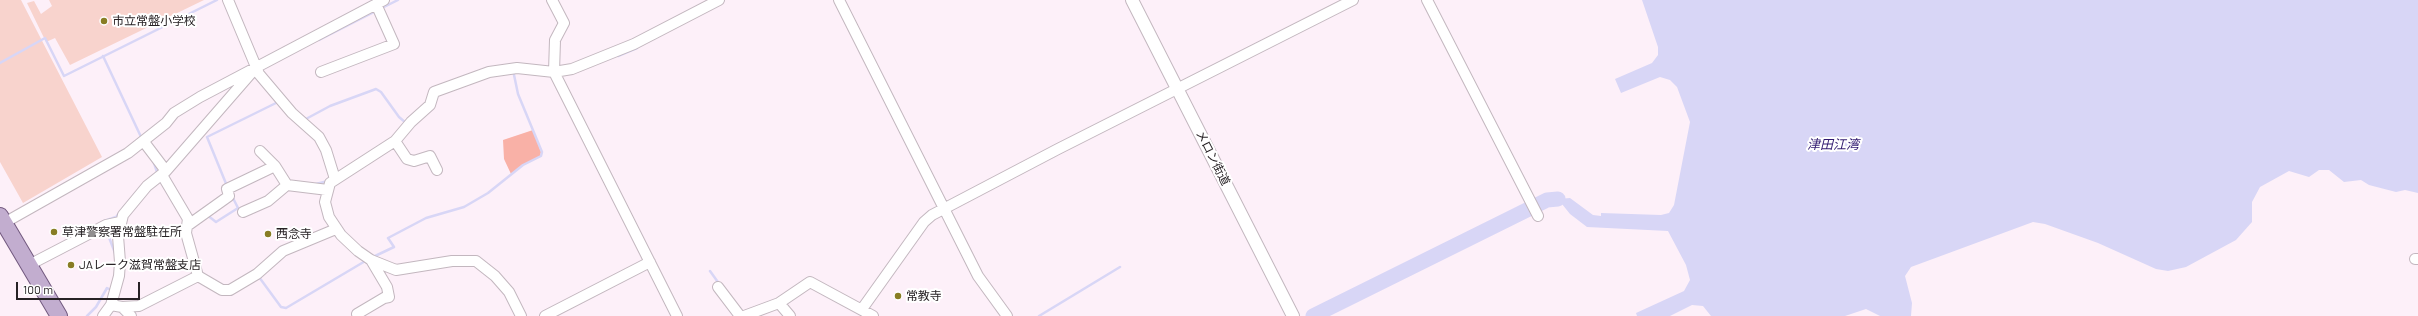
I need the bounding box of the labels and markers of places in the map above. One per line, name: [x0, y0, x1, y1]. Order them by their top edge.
place label: 市立常盤小学校: [112, 14, 196, 28]
marker: 市立常盤小学校: [99, 16, 109, 26]
place label: 草津警察署常盤駐在所: [62, 225, 182, 239]
marker: 草津警察署常盤駐在所: [49, 227, 59, 237]
place label: 西念寺: [276, 227, 312, 241]
marker: 西念寺: [263, 229, 273, 239]
place label: JAレーク滋賀常盤支店: [79, 258, 201, 272]
marker: JAレーク滋賀常盤支店: [66, 260, 76, 270]
place label: 常教寺: [906, 289, 942, 303]
marker: 常教寺: [893, 291, 903, 301]

